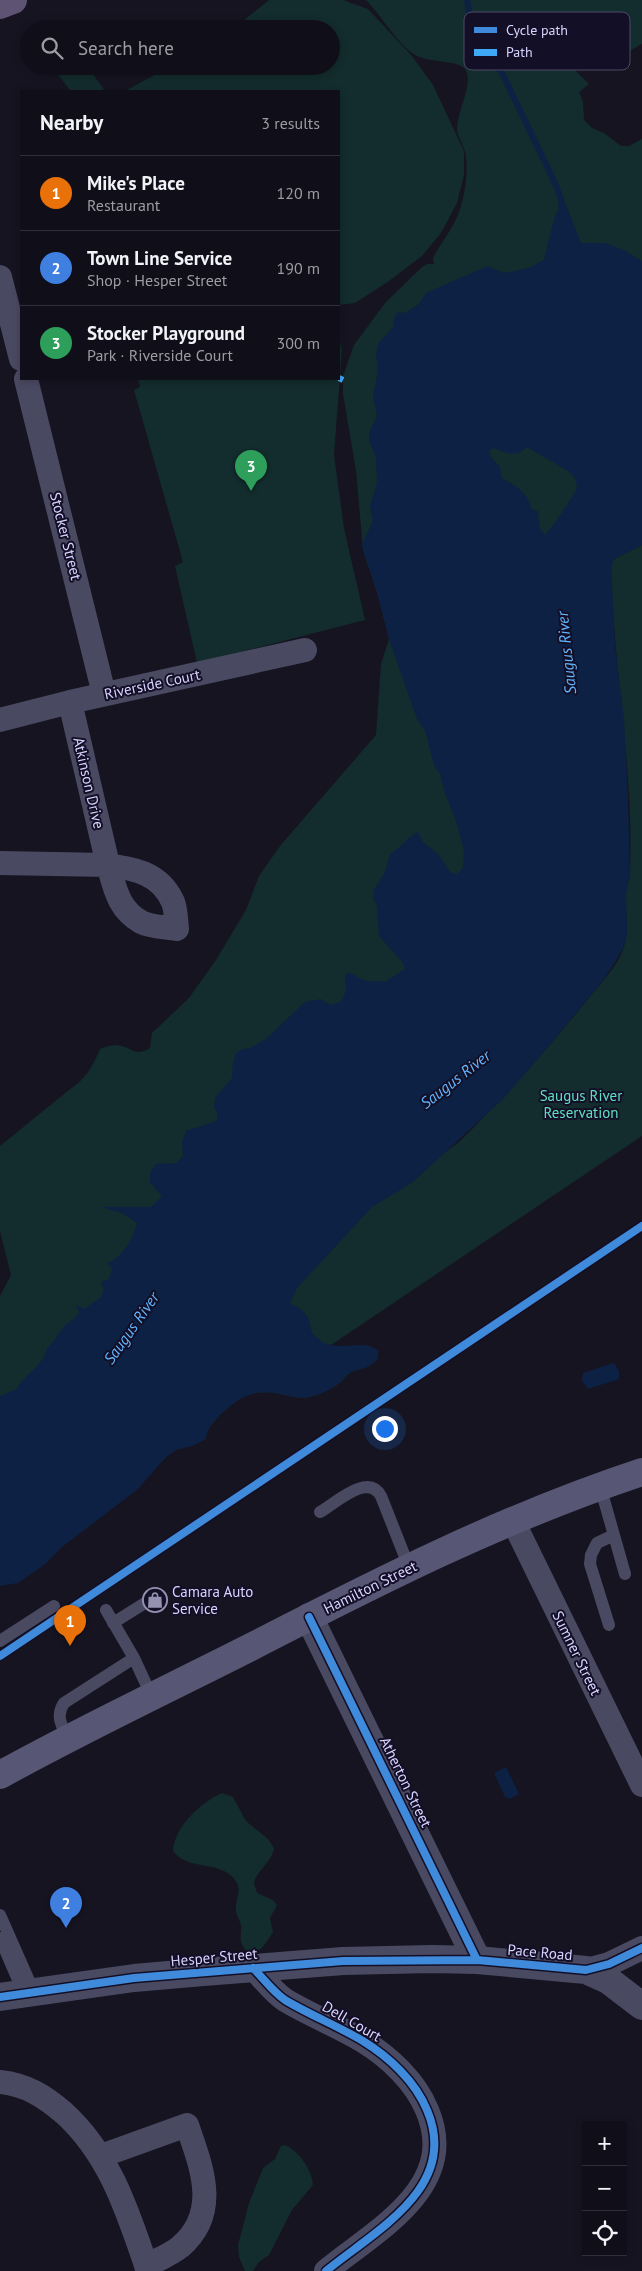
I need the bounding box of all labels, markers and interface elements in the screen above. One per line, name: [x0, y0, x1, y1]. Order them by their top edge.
legend: [464, 12, 630, 70]
search box: [20, 20, 340, 75]
text: Cycle path: [506, 21, 568, 39]
icon: search: [38, 34, 66, 62]
text: Search here: [78, 36, 174, 60]
text: Path: [506, 43, 533, 61]
text: Nearby: [40, 109, 103, 136]
text: 3 results: [261, 113, 320, 133]
text: Mike's Place: [87, 171, 185, 195]
text: 1: [51, 183, 61, 203]
text: 120 m: [277, 183, 320, 203]
text: Restaurant: [87, 195, 160, 215]
text: Town Line Service: [87, 246, 232, 270]
text: 2: [51, 258, 61, 278]
text: 190 m: [277, 258, 320, 278]
text: Shop · Hesper Street: [87, 270, 227, 290]
text: Stocker Playground: [87, 321, 245, 345]
text: 3: [51, 333, 61, 353]
text: 300 m: [277, 333, 320, 353]
text: Park · Riverside Court: [87, 345, 233, 365]
pin: 3: [235, 450, 267, 491]
street label: Stocker Street: [46, 490, 86, 582]
water label: Saugus River: [552, 609, 580, 696]
street label: Riverside Court: [102, 665, 202, 703]
street label: Atkinson Drive: [69, 735, 109, 831]
water label: Saugus River: [416, 1044, 495, 1113]
park label: Saugus River Reservation: [540, 1086, 622, 1122]
water label: Saugus River: [99, 1287, 164, 1368]
your location: [372, 1416, 398, 1442]
street label: Hamilton Street: [320, 1556, 420, 1618]
place label: Camara Auto Service: [172, 1582, 253, 1618]
shop icon: Camara Auto Service: [142, 1587, 168, 1613]
pin: 1: [54, 1605, 86, 1646]
street label: Sumner Street: [548, 1608, 606, 1698]
street label: Atherton Street: [376, 1734, 436, 1830]
pin: 2: [50, 1887, 82, 1928]
street label: Pace Road: [507, 1940, 573, 1964]
street label: Hesper Street: [170, 1944, 258, 1970]
street label: Dell Court: [319, 1997, 385, 2045]
map controls: [582, 2121, 627, 2256]
button: +: [582, 2121, 627, 2166]
button: −: [582, 2166, 627, 2211]
button: locate: [582, 2211, 627, 2256]

